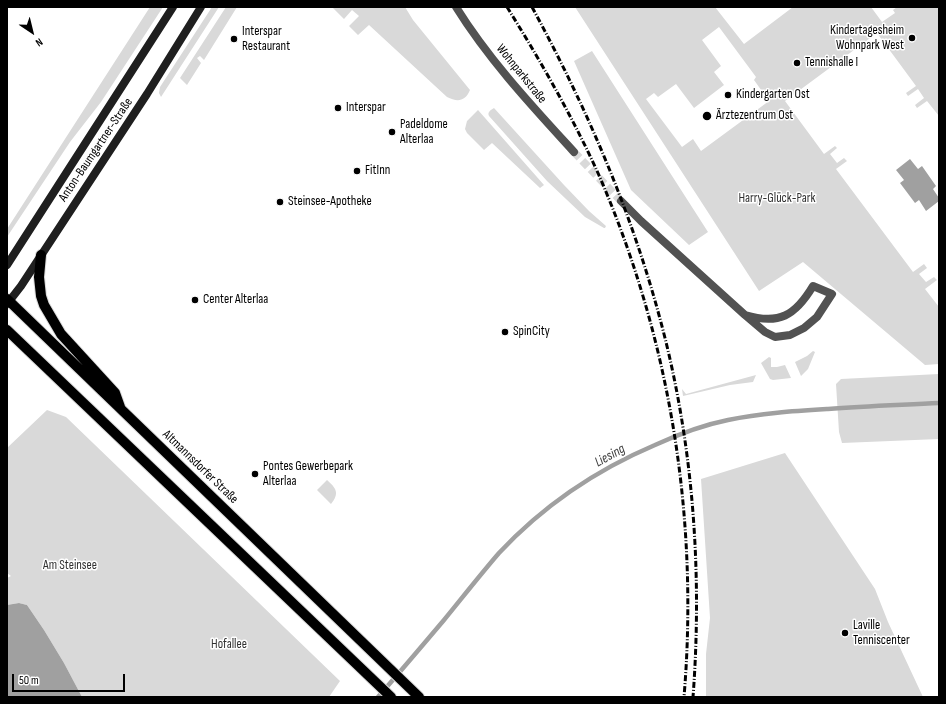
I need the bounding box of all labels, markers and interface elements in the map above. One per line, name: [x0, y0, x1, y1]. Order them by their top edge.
north arrow: [12, 12, 52, 52]
place label: Kindertagesheim Wohnpark West: [830, 23, 904, 54]
place label: Interspar Restaurant: [242, 24, 290, 55]
marker: Kindertagesheim Wohnpark West: [907, 33, 917, 43]
marker: Interspar Restaurant: [229, 34, 239, 44]
text: N: [33, 35, 45, 49]
street label: Wohnparkstraße: [492, 41, 550, 107]
place label: Tennishalle I: [805, 55, 858, 71]
marker: Tennishalle I: [792, 58, 802, 68]
place label: Kindergarten Ost: [736, 87, 810, 103]
marker: Kindergarten Ost: [723, 90, 733, 100]
street label: Anton-Baumgartner-Straße: [56, 95, 136, 205]
place label: Interspar: [346, 100, 386, 116]
marker: Interspar: [333, 103, 343, 113]
place label: Ärztezentrum Ost: [716, 108, 793, 124]
marker: Ärztezentrum Ost: [701, 110, 713, 122]
place label: Padeldome Alterlaa: [400, 117, 448, 148]
marker: Padeldome Alterlaa: [387, 127, 397, 137]
place label: FitInn: [365, 163, 390, 179]
marker: FitInn: [352, 166, 362, 176]
park label: Harry-Glück-Park: [738, 191, 816, 207]
place label: Steinsee-Apotheke: [288, 194, 372, 210]
marker: Steinsee-Apotheke: [275, 197, 285, 207]
place label: Center Alterlaa: [203, 292, 268, 308]
marker: Center Alterlaa: [190, 295, 200, 305]
place label: SpinCity: [513, 324, 550, 340]
marker: SpinCity: [500, 327, 510, 337]
street label: Altmannsdorfer Straße: [159, 427, 241, 507]
water label: Liesing: [592, 441, 628, 471]
place label: Pontes Gewerbepark Alterlaa: [263, 459, 353, 490]
marker: Pontes Gewerbepark Alterlaa: [250, 469, 260, 479]
park label: Am Steinsee: [43, 558, 97, 574]
place label: Laville Tenniscenter: [853, 618, 910, 649]
marker: Laville Tenniscenter: [840, 628, 850, 638]
park label: Hofallee: [211, 637, 247, 653]
scale bar: [14, 666, 127, 692]
text: 50 m: [19, 673, 39, 688]

